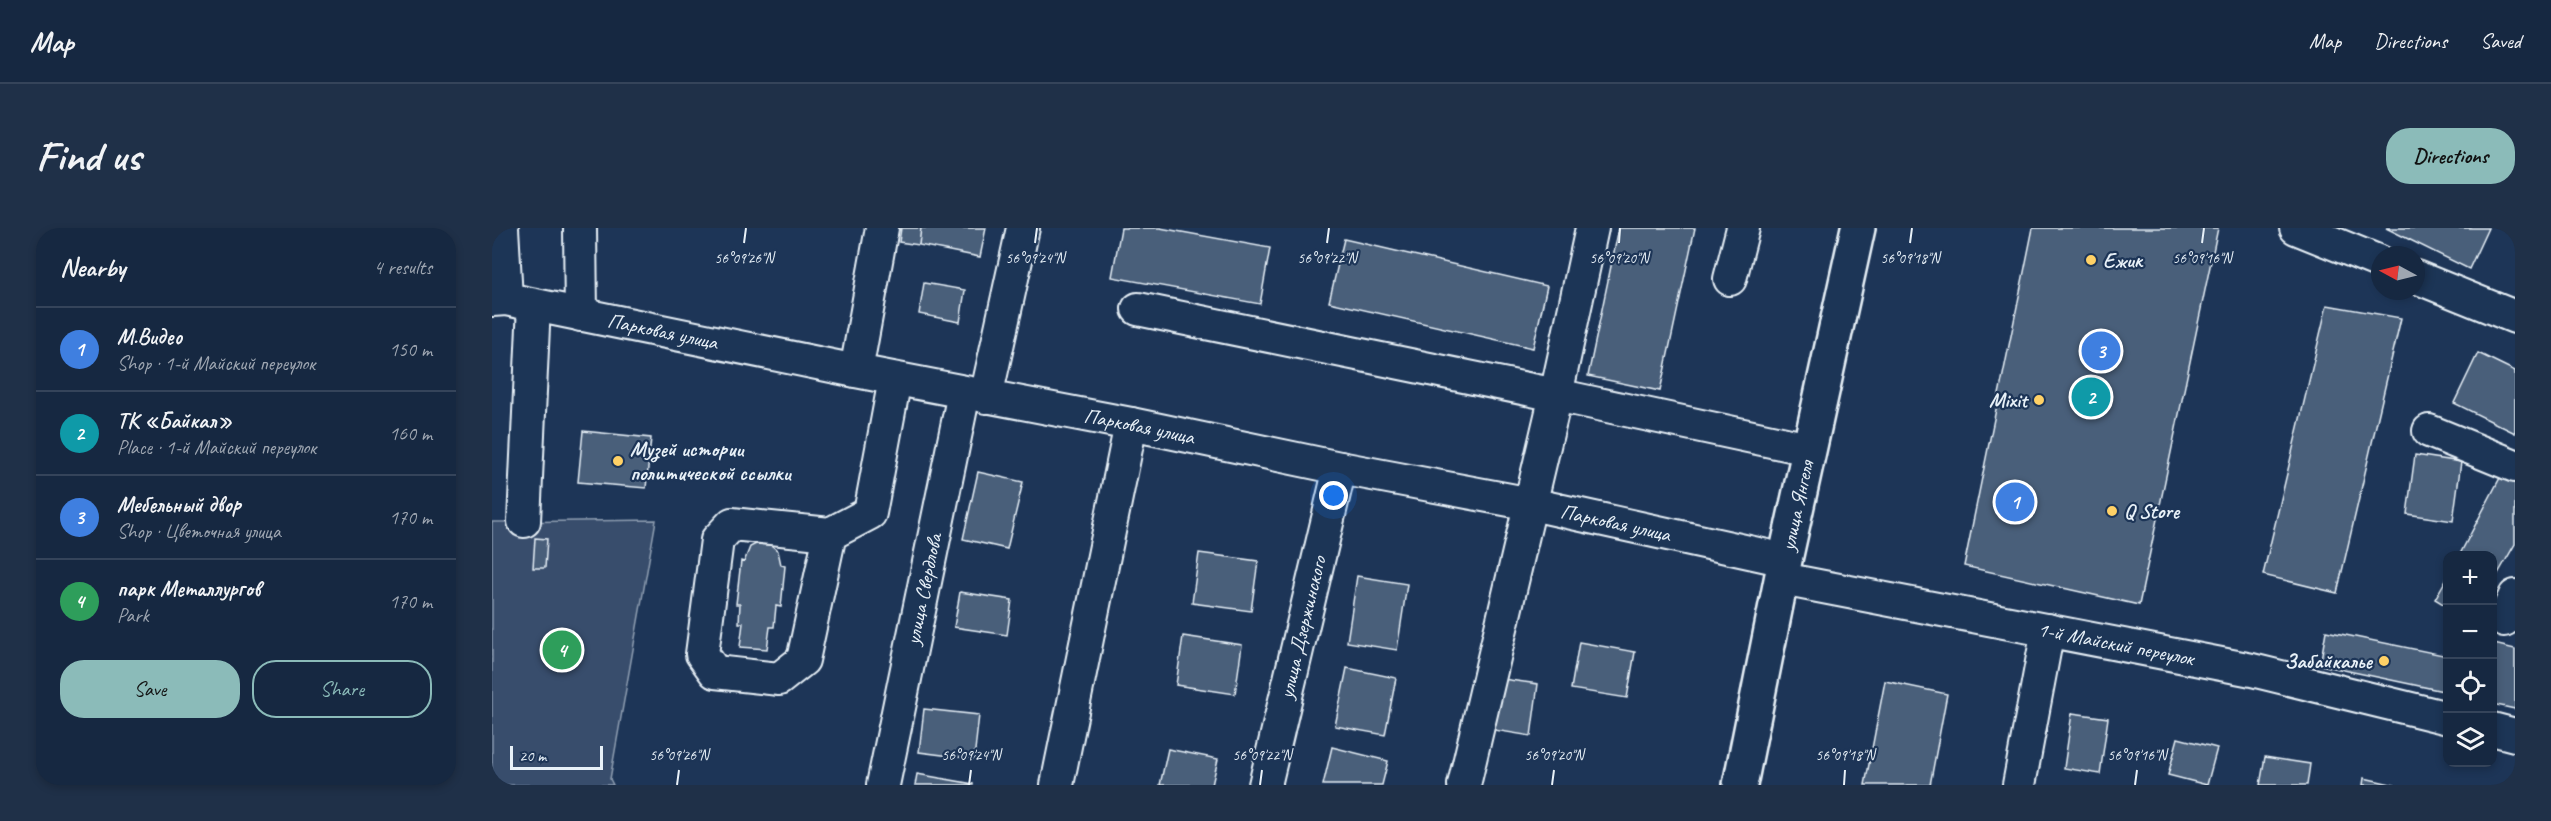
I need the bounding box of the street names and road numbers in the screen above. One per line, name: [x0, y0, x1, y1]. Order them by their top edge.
street label: Парковая улица: [605, 307, 722, 356]
street label: Парковая улица: [1082, 402, 1199, 450]
street label: улица Янгеля: [1774, 457, 1820, 555]
street label: Парковая улица: [1558, 498, 1675, 548]
street label: улица Свердлова: [899, 529, 948, 649]
street label: улица Дзержинского: [1272, 552, 1332, 703]
street label: 1-й Майский переулок: [2036, 616, 2198, 672]

